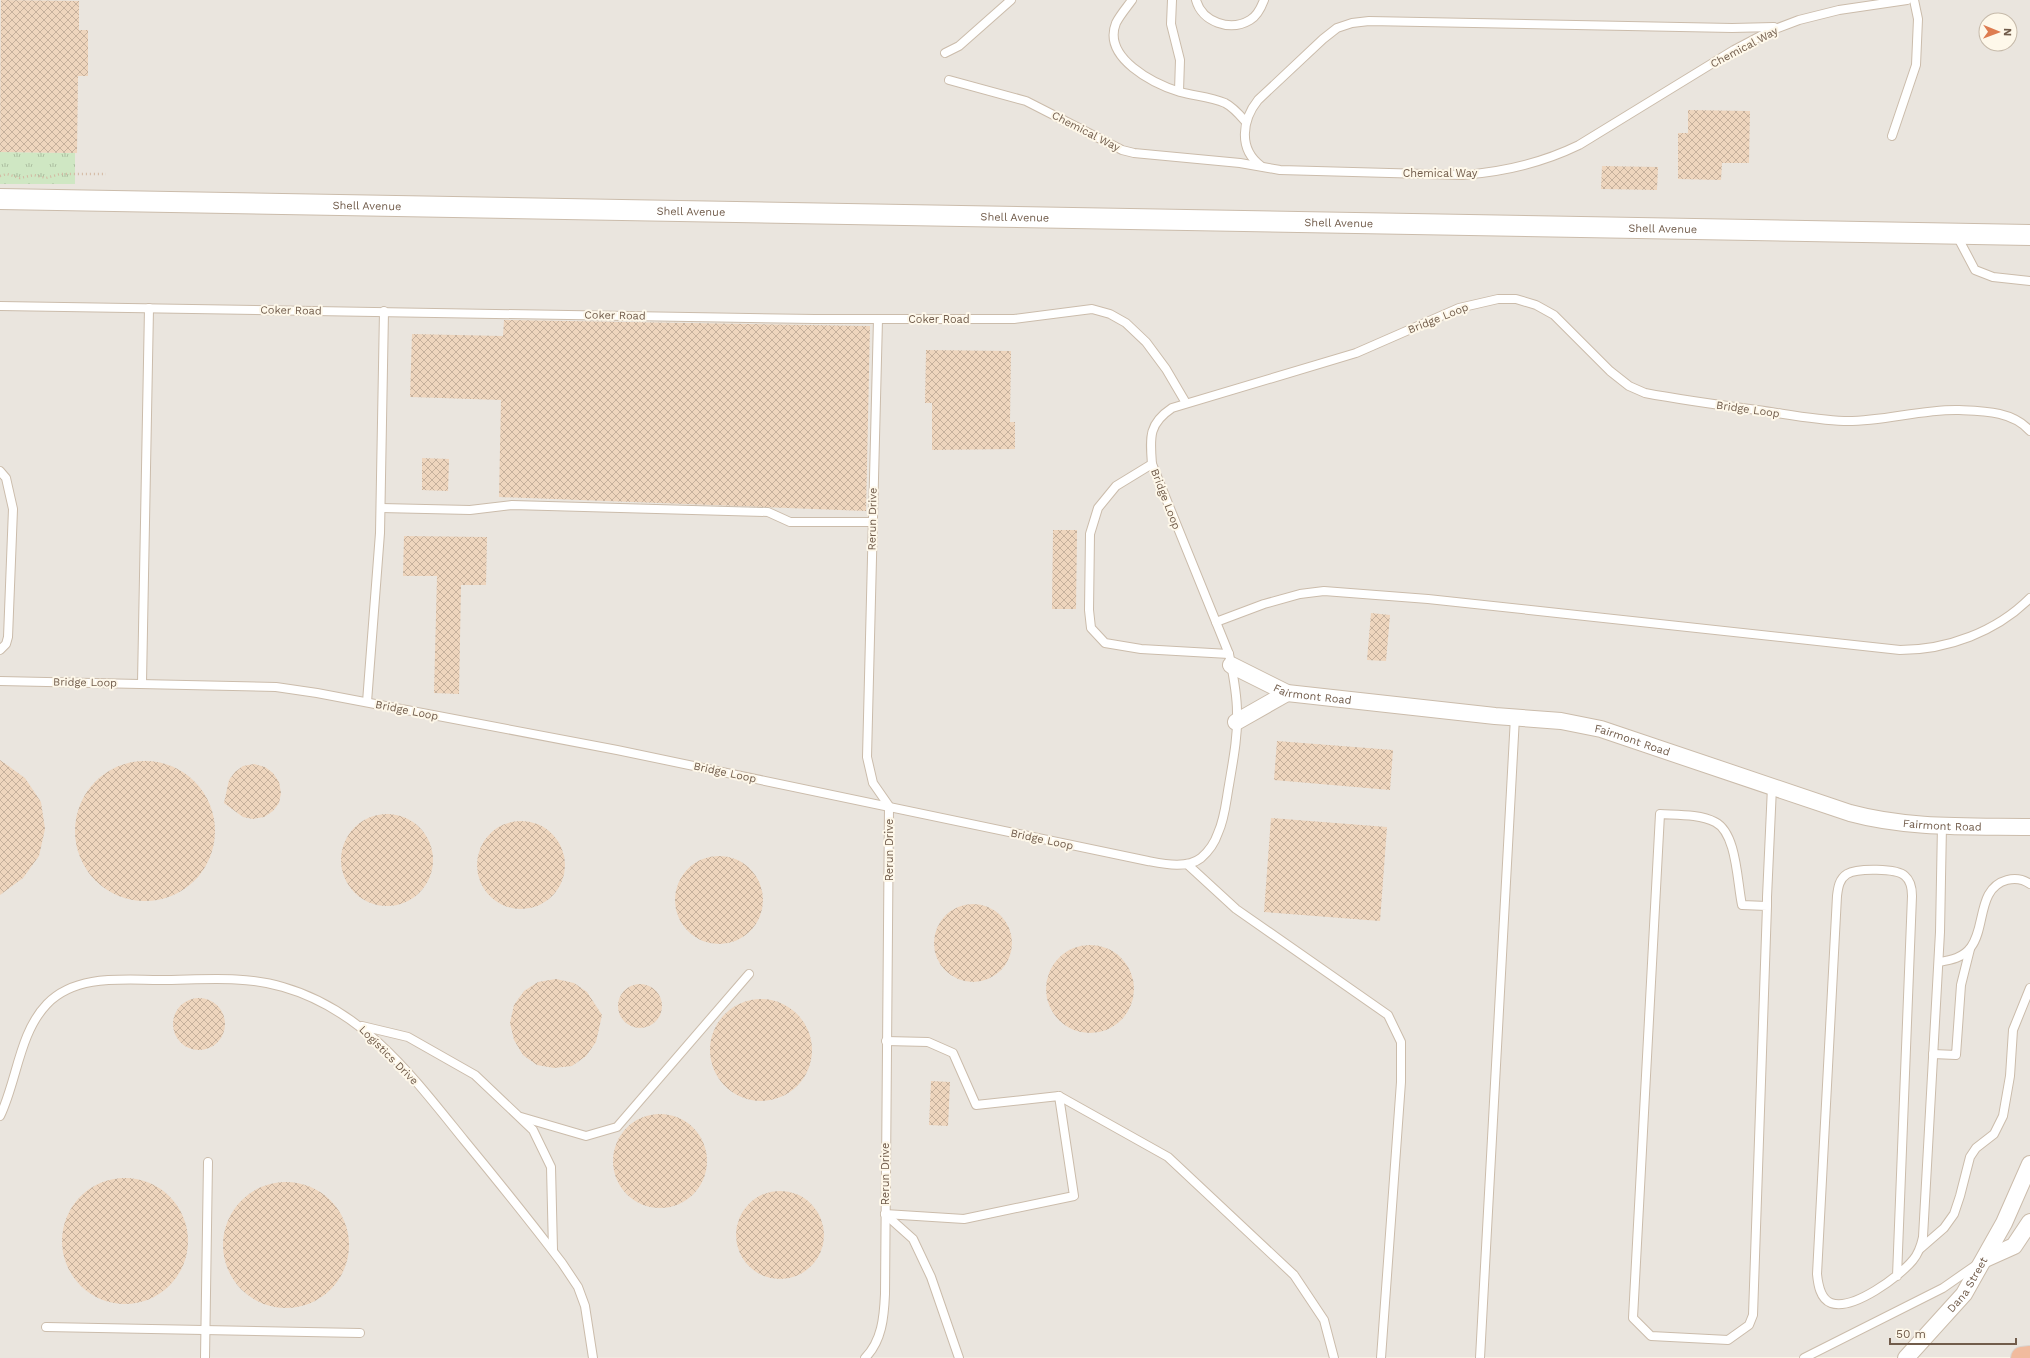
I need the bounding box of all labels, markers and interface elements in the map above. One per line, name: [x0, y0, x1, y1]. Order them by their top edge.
north arrow: [1978, 12, 2018, 52]
street label: Chemical Way: [1708, 24, 1781, 71]
text: N: [2001, 28, 2014, 36]
street label: Chemical Way: [1050, 109, 1122, 154]
street label: Chemical Way: [1403, 167, 1478, 180]
street label: Shell Avenue: [332, 199, 401, 213]
street label: Shell Avenue: [656, 205, 725, 219]
street label: Shell Avenue: [980, 210, 1049, 225]
street label: Shell Avenue: [1304, 216, 1373, 230]
street label: Shell Avenue: [1628, 222, 1697, 236]
street label: Bridge Loop: [1406, 300, 1470, 336]
street label: Coker Road: [260, 303, 322, 318]
street label: Coker Road: [584, 308, 646, 323]
street label: Coker Road: [908, 313, 970, 326]
street label: Bridge Loop: [1715, 399, 1781, 420]
street label: Bridge Loop: [1148, 467, 1183, 531]
street label: Rerun Drive: [865, 488, 880, 550]
street label: Bridge Loop: [53, 675, 117, 690]
street label: Fairmont Road: [1271, 681, 1352, 707]
street label: Bridge Loop: [374, 698, 440, 723]
street label: Fairmont Road: [1593, 722, 1672, 759]
street label: Bridge Loop: [692, 759, 758, 786]
street label: Fairmont Road: [1902, 817, 1982, 834]
street label: Rerun Drive: [883, 819, 896, 881]
street label: Bridge Loop: [1009, 826, 1075, 853]
street label: Logistics Drive: [356, 1023, 421, 1088]
street label: Rerun Drive: [879, 1143, 892, 1205]
street label: Dana Street: [1945, 1255, 1991, 1315]
scale bar: [1890, 1320, 2016, 1346]
text: 50 m: [1896, 1327, 1926, 1341]

